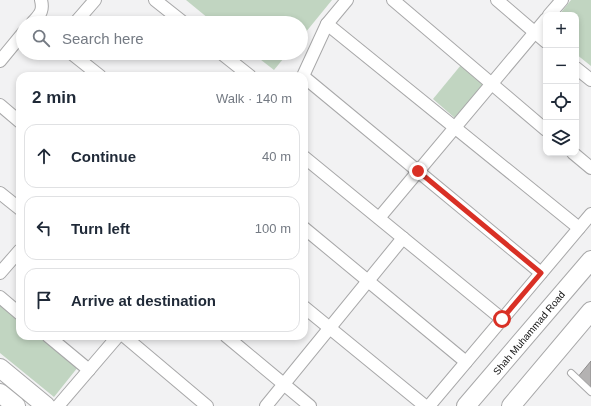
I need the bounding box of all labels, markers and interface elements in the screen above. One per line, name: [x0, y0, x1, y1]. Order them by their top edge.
map controls: [543, 12, 579, 156]
button: +: [543, 12, 579, 48]
search box: [16, 16, 308, 60]
icon: search: [30, 27, 52, 49]
text: Search here: [62, 30, 144, 47]
button: −: [543, 48, 579, 84]
button: locate: [543, 84, 579, 120]
text: 2 min: [32, 88, 76, 107]
text: Walk · 140 m: [216, 91, 292, 106]
button: layers: [543, 120, 579, 156]
icon: ahead: [33, 145, 55, 167]
text: Continue: [71, 148, 136, 165]
text: 40 m: [262, 149, 291, 164]
route end: [409, 162, 427, 180]
icon: left: [33, 217, 55, 239]
text: Turn left: [71, 220, 130, 237]
text: 100 m: [255, 221, 291, 236]
icon: arrive: [33, 289, 55, 311]
street label: Shah Muhammad Road: [491, 289, 567, 377]
text: Arrive at destination: [71, 292, 216, 309]
route start: [493, 310, 511, 328]

